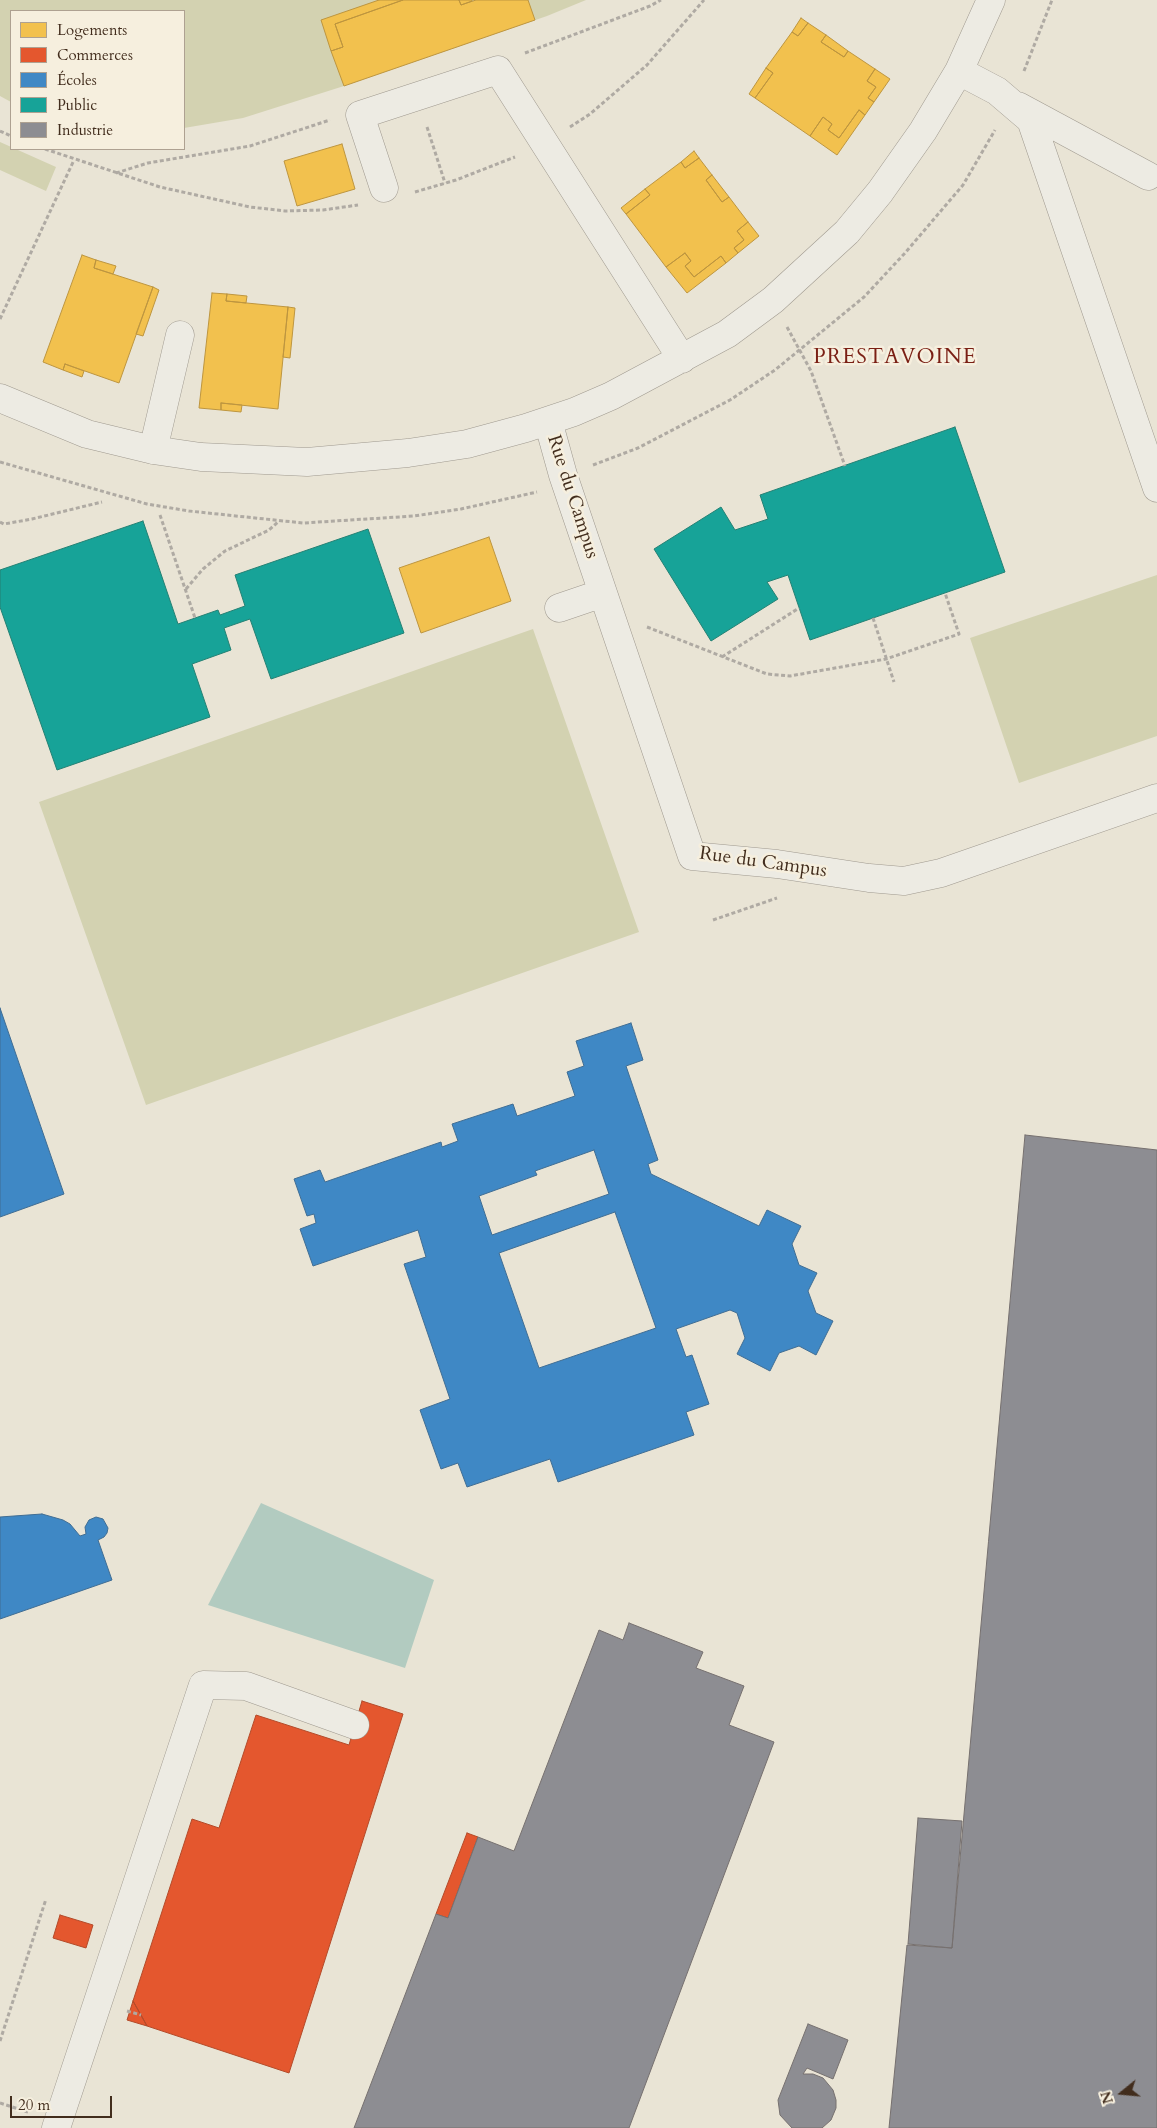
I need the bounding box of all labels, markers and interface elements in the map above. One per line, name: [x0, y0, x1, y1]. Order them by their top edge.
legend: [10, 10, 185, 150]
text: Logements: [57, 20, 127, 40]
text: Commerces: [57, 45, 133, 65]
text: Écoles: [57, 70, 97, 90]
text: Public: [57, 95, 97, 115]
text: Industrie: [57, 120, 113, 140]
district label: PRESTAVOINE: [812, 345, 978, 371]
street label: Rue du Campus: [541, 432, 603, 562]
street label: Rue du Campus: [698, 843, 828, 883]
north arrow: [1097, 2068, 1147, 2118]
scale bar: [12, 2086, 115, 2118]
text: N: [1096, 2089, 1118, 2106]
text: 20 m: [18, 2095, 50, 2115]

